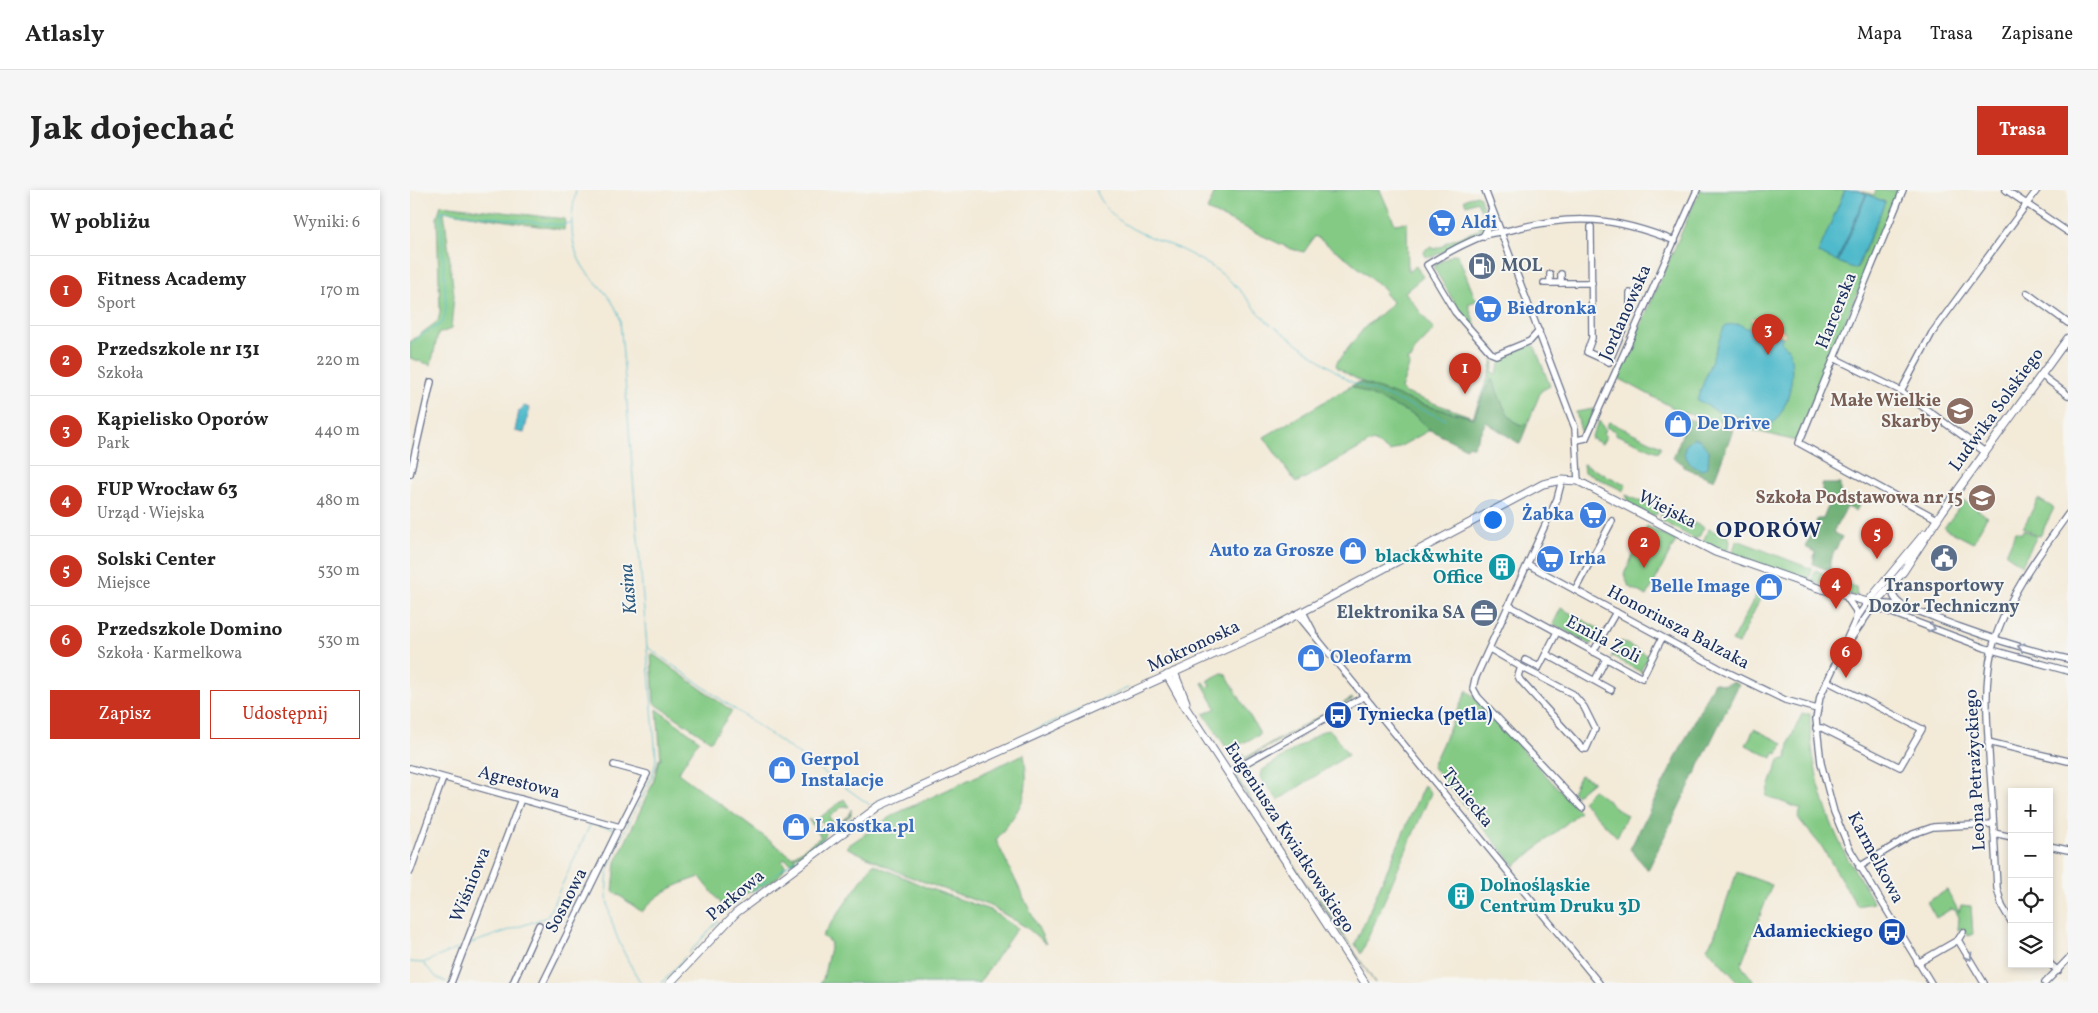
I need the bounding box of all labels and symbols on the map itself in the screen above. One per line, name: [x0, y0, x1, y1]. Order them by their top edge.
supermarket icon: Aldi: [1427, 208, 1457, 238]
place label: Aldi: [1461, 211, 1497, 236]
fuel station icon: MOL: [1467, 251, 1497, 281]
place label: MOL: [1501, 254, 1543, 279]
street label: Jordanowska: [1594, 261, 1658, 365]
street label: Harcerska: [1810, 269, 1864, 353]
supermarket icon: Biedronka: [1473, 294, 1503, 324]
place label: Biedronka: [1507, 297, 1597, 322]
pin: 3: [1752, 314, 1784, 355]
street label: Ludwika Solskiego: [1944, 343, 2050, 477]
pin: 1: [1449, 353, 1481, 394]
place label: Małe Wielkie Skarby: [1830, 389, 1941, 435]
school or university icon: Małe Wielkie Skarby: [1945, 396, 1975, 426]
shop icon: De Drive: [1663, 409, 1693, 439]
place label: De Drive: [1697, 412, 1770, 437]
school or university icon: Szkoła Podstawowa nr 15: [1967, 483, 1997, 513]
street label: Wiejska: [1633, 485, 1701, 535]
place label: Szkoła Podstawowa nr 15: [1756, 486, 1963, 511]
supermarket icon: Żabka: [1578, 500, 1608, 530]
place label: Żabka: [1522, 503, 1574, 528]
your location: [1480, 507, 1506, 533]
district label: OPORÓW: [1716, 516, 1822, 547]
pin: 5: [1861, 518, 1893, 559]
pin: 2: [1628, 527, 1660, 568]
shop icon: Auto za Grosze: [1338, 536, 1368, 566]
place label: Auto za Grosze: [1209, 539, 1334, 564]
public building icon: Transportowy Dozór Techniczny: [1929, 543, 1959, 573]
supermarket icon: Irha: [1535, 544, 1565, 574]
place label: black&white Office: [1375, 545, 1483, 591]
place label: Irha: [1569, 547, 1606, 572]
building icon: black&white Office: [1487, 552, 1517, 582]
water label: Kasina: [614, 563, 644, 615]
pin: 4: [1820, 568, 1852, 609]
shop icon: Belle Image: [1754, 572, 1784, 602]
place label: Transportowy Dozór Techniczny: [1869, 574, 2019, 620]
place label: Belle Image: [1651, 575, 1750, 600]
street label: Honoriusza Balzaka: [1602, 580, 1754, 676]
office icon: Elektronika SA: [1469, 598, 1499, 628]
place label: Elektronika SA: [1337, 601, 1465, 626]
street label: Emila Zoli: [1561, 610, 1645, 670]
street label: Mokronoska: [1144, 615, 1244, 679]
one-way arrow: [1927, 622, 1936, 632]
pin: 6: [1830, 637, 1862, 678]
one-way arrow: [2017, 642, 2025, 652]
shop icon: Oleofarm: [1296, 643, 1326, 673]
place label: Oleofarm: [1330, 646, 1412, 671]
street label: Leona Petrażyckiego: [1959, 689, 1993, 851]
bus stop icon: Tyniecka (pętla): [1323, 700, 1353, 730]
place label: Tyniecka (pętla): [1357, 703, 1493, 728]
street label: Eugeniusza Kwiatkowskiego: [1218, 738, 1360, 938]
place label: Gerpol Instalacje: [801, 748, 884, 794]
shop icon: Gerpol Instalacje: [767, 755, 797, 785]
street label: Agrestowa: [475, 760, 563, 806]
street label: Tyniecka: [1435, 763, 1499, 833]
street label: Karmelkowa: [1840, 808, 1910, 908]
shop icon: Lakostka.pl: [781, 812, 811, 842]
place label: Lakostka.pl: [815, 815, 915, 840]
street label: Wiśniowa: [445, 844, 497, 926]
street label: Sosnowa: [540, 864, 594, 938]
street label: Parkowa: [702, 864, 770, 928]
place label: Dolnośląskie Centrum Druku 3D: [1480, 874, 1640, 920]
building icon: Dolnośląskie Centrum Druku 3D: [1446, 881, 1476, 911]
bus stop icon: Adamieckiego: [1877, 917, 1907, 947]
place label: Adamieckiego: [1753, 920, 1873, 945]
one-way arrow: [1963, 952, 1973, 961]

